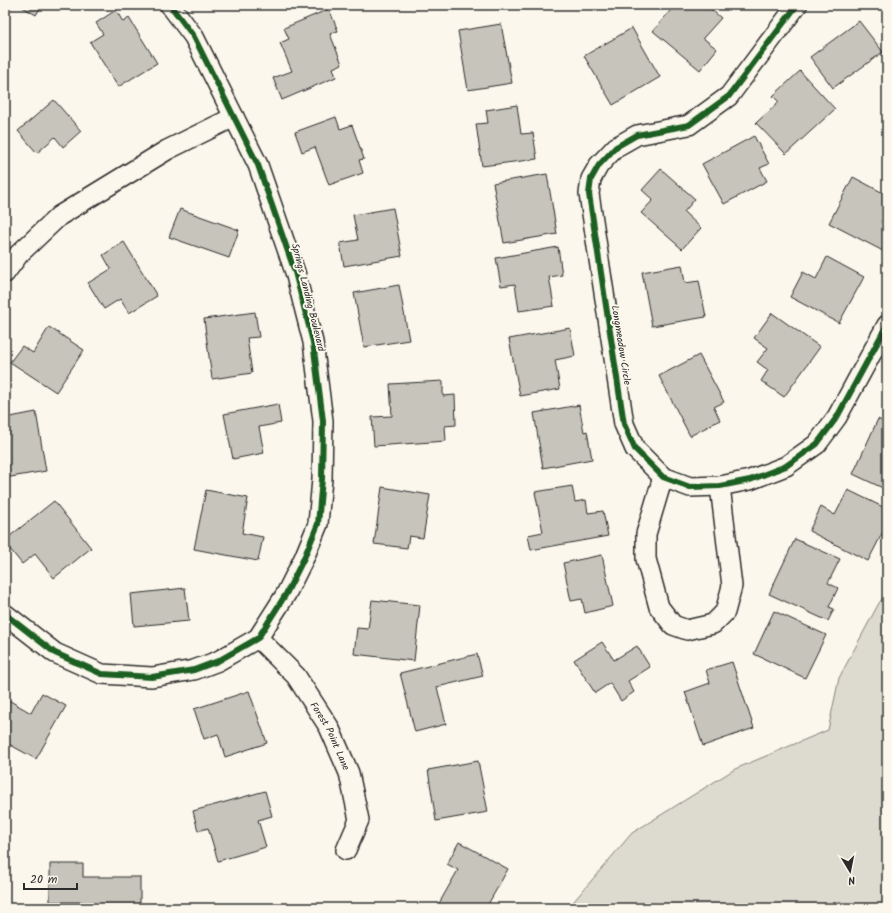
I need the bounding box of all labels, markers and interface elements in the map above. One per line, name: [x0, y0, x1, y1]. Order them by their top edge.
street label: Springs Landing Boulevard: [287, 241, 329, 354]
street label: Longmeadow Circle: [607, 304, 635, 387]
street label: Forest Point Lane: [306, 699, 354, 773]
north arrow: [830, 851, 870, 891]
scale bar: [24, 865, 77, 891]
text: 20 m: [30, 870, 58, 889]
text: N: [847, 870, 857, 889]

